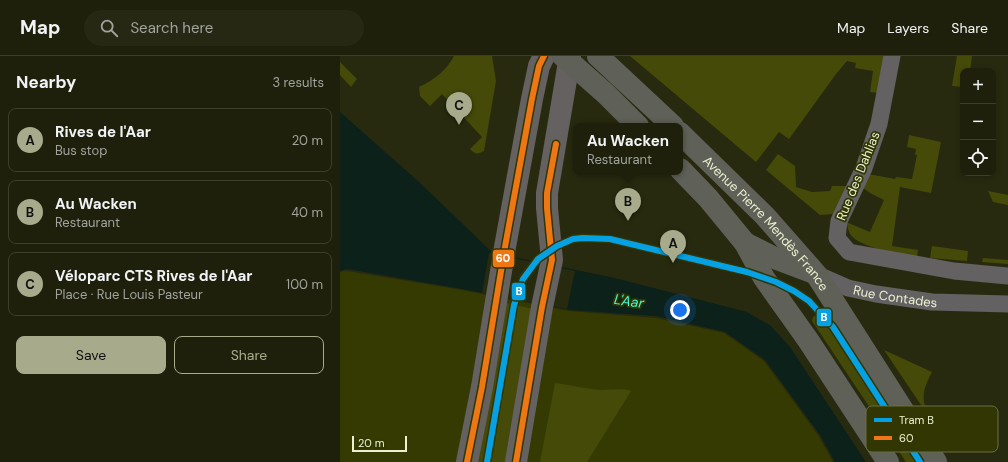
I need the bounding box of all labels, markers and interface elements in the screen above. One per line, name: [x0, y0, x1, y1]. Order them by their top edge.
search box: [84, 10, 364, 46]
text: Map: [20, 15, 60, 40]
icon: search: [98, 17, 120, 39]
text: Search here: [130, 18, 213, 38]
text: Map: [837, 19, 865, 37]
text: Layers: [887, 19, 929, 37]
text: Share: [951, 19, 988, 37]
map controls: [960, 68, 996, 176]
button: +: [960, 68, 996, 104]
text: Nearby: [16, 71, 76, 93]
text: 3 results: [272, 74, 324, 91]
pin: C: [446, 92, 472, 125]
button: −: [960, 104, 996, 140]
text: Rives de l'Aar: [55, 122, 151, 142]
popup: [573, 123, 683, 175]
street label: Rue des Dahlias: [832, 129, 884, 223]
text: Au Wacken: [587, 131, 669, 151]
text: A: [25, 132, 35, 149]
text: 20 m: [292, 132, 323, 149]
button: locate: [960, 140, 996, 176]
text: Bus stop: [55, 142, 107, 159]
text: Restaurant: [587, 151, 652, 168]
street label: Avenue Pierre Mendès France: [700, 152, 833, 294]
pin: B: [615, 188, 641, 221]
text: Au Wacken: [55, 194, 137, 214]
text: B: [26, 204, 34, 221]
text: 40 m: [291, 204, 323, 221]
text: Restaurant: [55, 214, 120, 231]
pin: A: [660, 230, 686, 263]
line badge: 60: [492, 249, 515, 268]
text: 60: [496, 251, 511, 265]
text: Véloparc CTS Rives de l'Aar: [55, 266, 252, 286]
text: C: [25, 276, 35, 293]
text: 100 m: [286, 276, 323, 293]
street label: Rue Contades: [852, 281, 938, 311]
line badge: B: [511, 282, 526, 301]
text: B: [515, 284, 523, 298]
text: Place · Rue Louis Pasteur: [55, 286, 203, 303]
water label: L'Aar: [613, 290, 646, 312]
your location: [670, 300, 690, 320]
line badge: B: [816, 308, 832, 327]
text: B: [820, 310, 828, 324]
button: Save: [16, 336, 166, 374]
button: Share: [174, 336, 324, 374]
legend: [866, 406, 998, 452]
text: Tram B: [899, 413, 934, 427]
text: 60: [899, 431, 913, 445]
scale bar: [352, 434, 407, 453]
text: 20 m: [358, 436, 384, 450]

